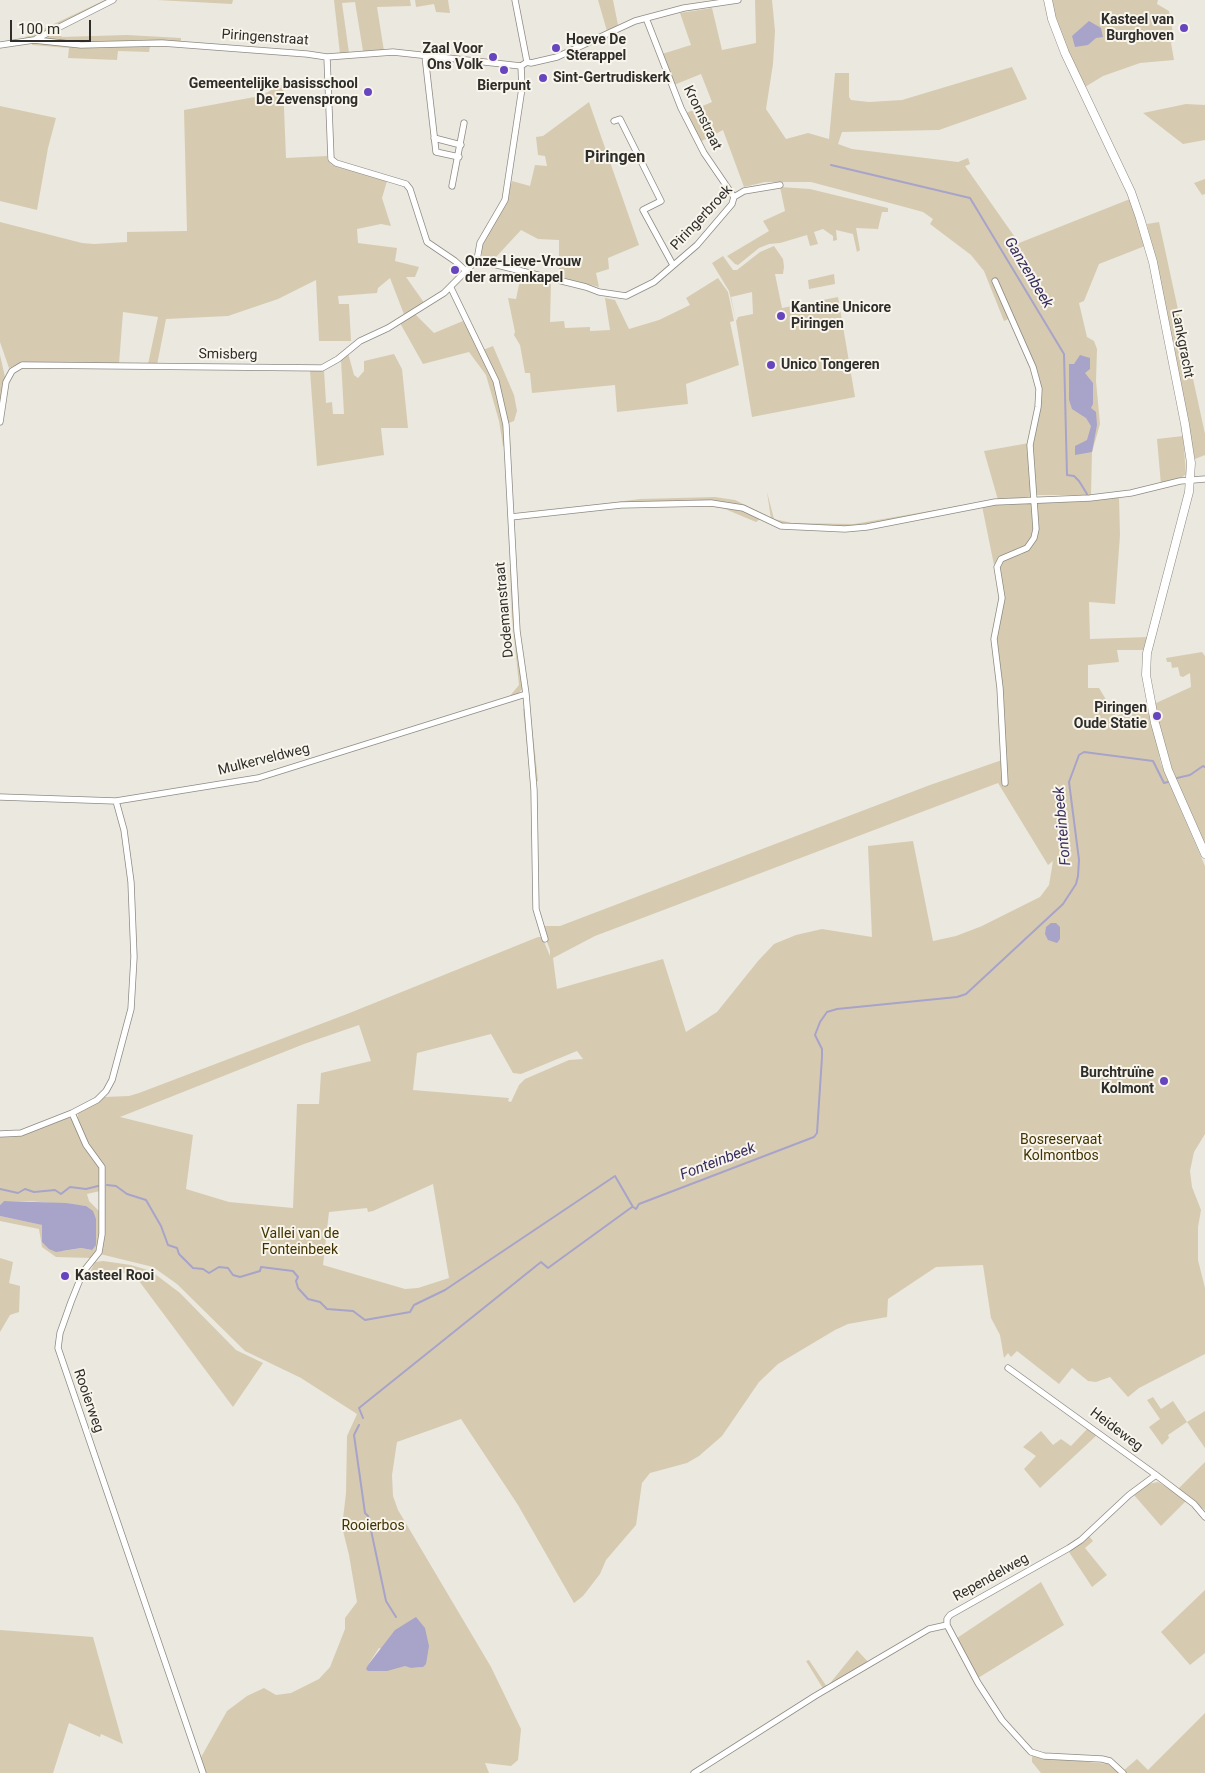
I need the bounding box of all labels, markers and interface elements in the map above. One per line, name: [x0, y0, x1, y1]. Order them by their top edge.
scale bar: [12, 10, 94, 42]
place label: Kasteel van Burghoven: [1101, 12, 1174, 44]
text: 100 m: [18, 20, 60, 38]
marker: Kasteel van Burghoven: [1178, 22, 1190, 34]
street label: Piringenstraat: [221, 27, 309, 49]
place label: Hoeve De Sterappel: [566, 32, 626, 64]
place label: Zaal Voor Ons Volk: [423, 41, 483, 74]
marker: Hoeve De Sterappel: [550, 42, 562, 54]
marker: Zaal Voor Ons Volk: [487, 51, 499, 63]
marker: Bierpunt: [498, 64, 510, 76]
place label: Sint-Gertrudiskerk: [553, 70, 670, 86]
marker: Sint-Gertrudiskerk: [537, 72, 549, 84]
place label: Gemeentelijke basisschool De Zevensprong: [189, 76, 358, 108]
place label: Bierpunt: [477, 78, 531, 94]
street label: Kromstraat: [679, 83, 725, 153]
marker: Gemeentelijke basisschool De Zevensprong: [362, 86, 374, 98]
district label: Piringen: [585, 148, 645, 168]
street label: Piringerbroek: [668, 182, 736, 254]
water label: Ganzenbeek: [1000, 234, 1056, 312]
place label: Onze-Lieve-Vrouw der armenkapel: [465, 254, 581, 286]
marker: Onze-Lieve-Vrouw der armenkapel: [449, 264, 461, 276]
place label: Kantine Unicore Piringen: [791, 300, 891, 332]
street label: Lankgracht: [1167, 308, 1197, 380]
marker: Kantine Unicore Piringen: [775, 310, 787, 322]
street label: Smisberg: [198, 346, 258, 364]
place label: Unico Tongeren: [781, 357, 880, 373]
marker: Unico Tongeren: [765, 359, 777, 371]
street label: Dodemanstraat: [492, 561, 518, 659]
place label: Piringen Oude Statie: [1074, 700, 1147, 732]
marker: Piringen Oude Statie: [1151, 710, 1163, 722]
street label: Mulkerveldweg: [216, 741, 312, 779]
water label: Fonteinbeek: [1051, 786, 1075, 866]
place label: Burchtruïne Kolmont: [1080, 1065, 1154, 1098]
marker: Burchtruïne Kolmont: [1158, 1075, 1170, 1087]
park label: Bosreservaat Kolmontbos: [1020, 1132, 1102, 1164]
water label: Fonteinbeek: [678, 1139, 758, 1185]
park label: Vallei van de Fonteinbeek: [261, 1226, 339, 1258]
place label: Kasteel Rooi: [75, 1268, 154, 1284]
marker: Kasteel Rooi: [59, 1270, 71, 1282]
street label: Rooierweg: [69, 1367, 107, 1435]
street label: Heideweg: [1086, 1405, 1146, 1455]
park label: Rooierbos: [341, 1518, 405, 1534]
street label: Rependelweg: [950, 1550, 1032, 1606]

